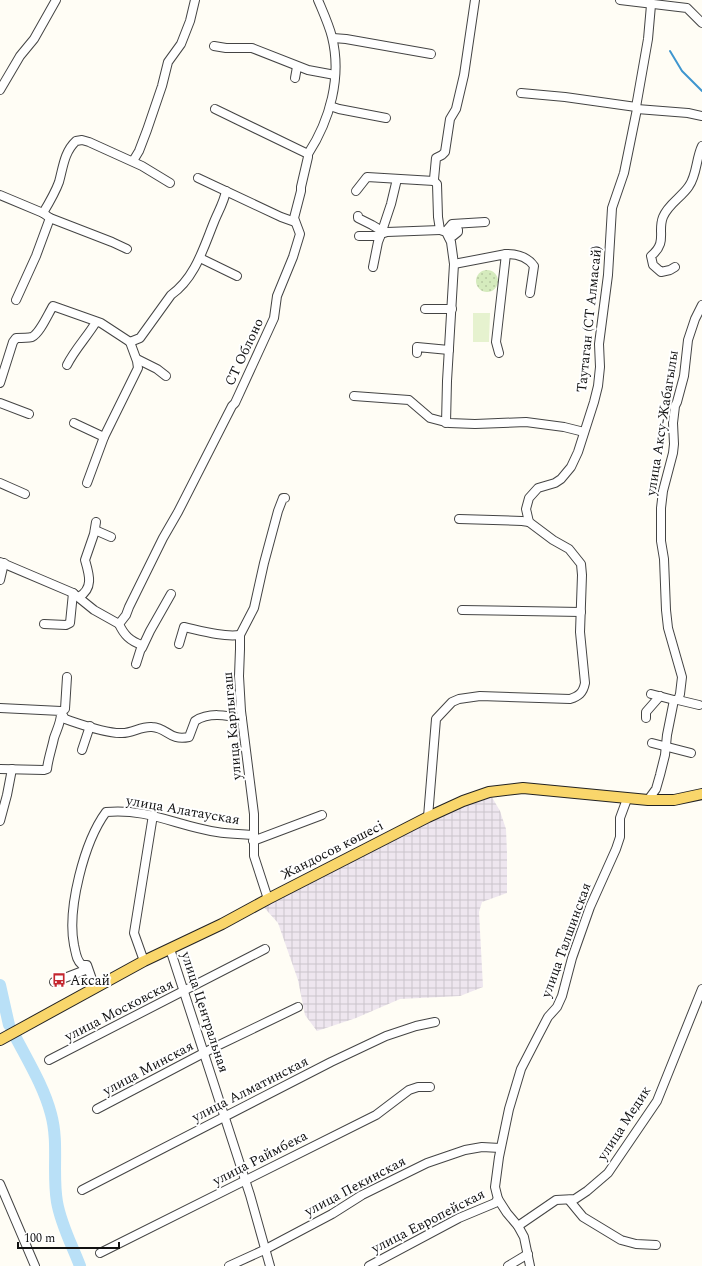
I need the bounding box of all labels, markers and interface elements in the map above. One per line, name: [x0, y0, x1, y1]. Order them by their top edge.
street label: Таутаган (СТ Алмасай): [571, 245, 607, 393]
street label: СТ Облоно: [219, 315, 269, 389]
street label: улица Аксу-Жабагылы: [640, 349, 684, 498]
street label: улица Карлыгаш: [217, 671, 247, 782]
street label: улица Алатауская: [124, 790, 241, 830]
street label: Жандосов көшесі: [277, 815, 387, 885]
street label: улица Талшинская: [535, 880, 597, 1001]
street label: улица Центральная: [175, 948, 234, 1075]
place label: Аксай: [70, 970, 110, 991]
bus stop icon: Аксай: [51, 972, 67, 988]
street label: улица Московская: [60, 973, 177, 1047]
street label: улица Минская: [98, 1035, 197, 1101]
street label: улица Алматинская: [187, 1051, 312, 1128]
street label: улица Медик: [591, 1081, 656, 1165]
street label: улица Раймбека: [208, 1125, 311, 1191]
street label: улица Пекинская: [300, 1150, 409, 1222]
street label: улица Европейская: [367, 1183, 488, 1259]
scale bar: [18, 1224, 119, 1250]
text: 100 m: [24, 1229, 55, 1248]

